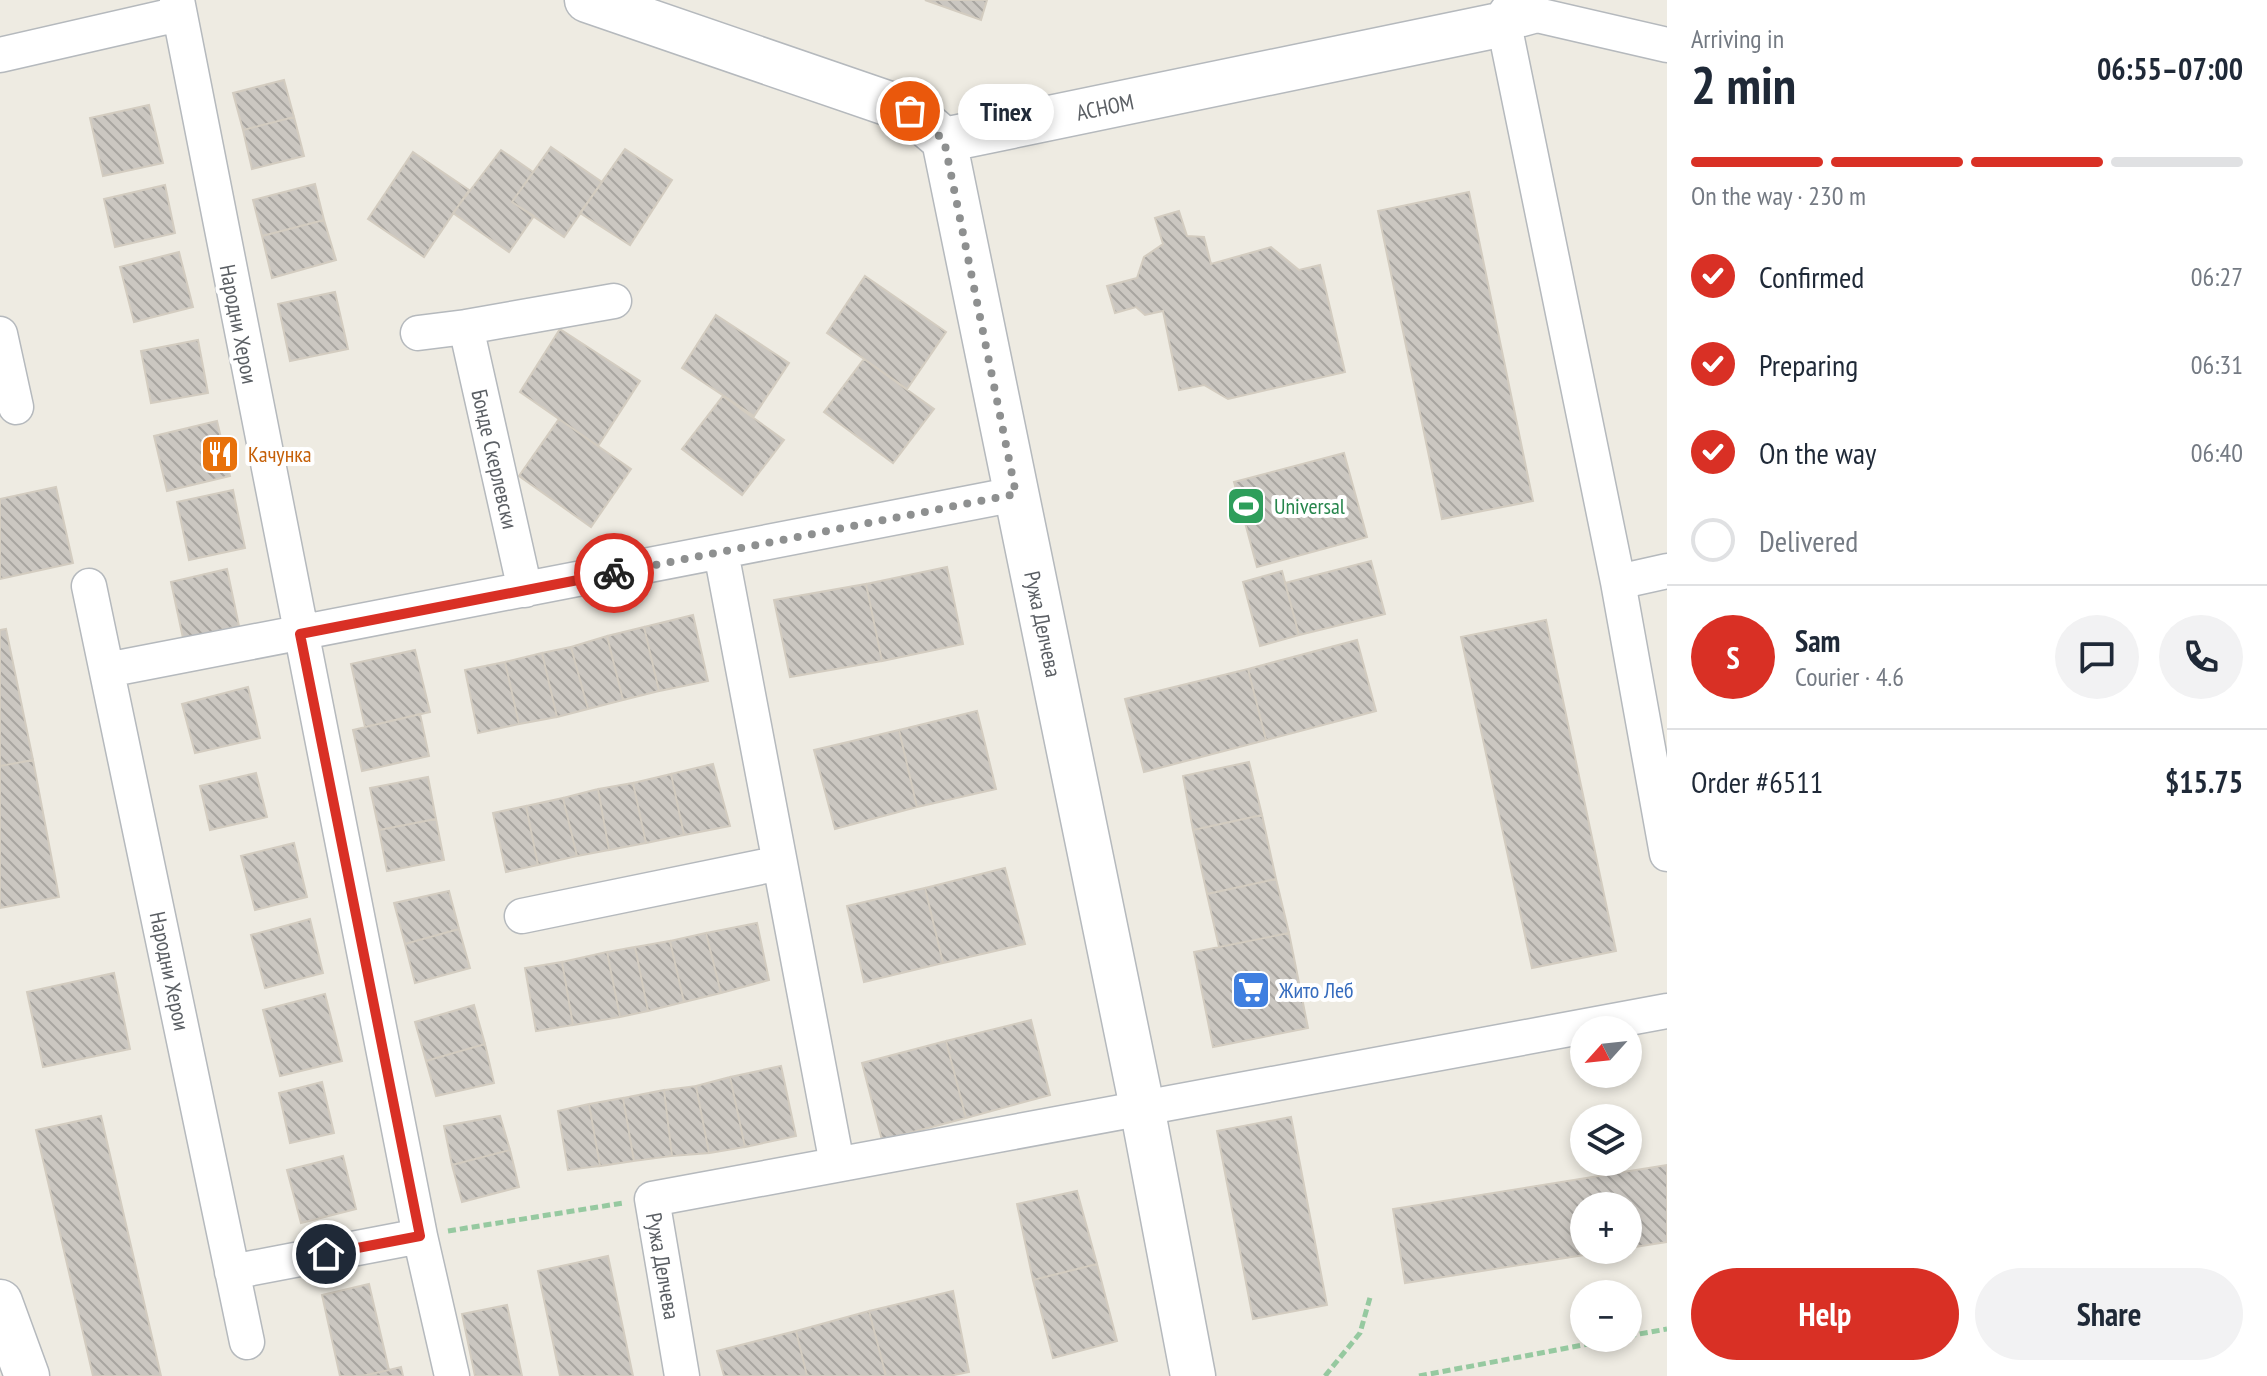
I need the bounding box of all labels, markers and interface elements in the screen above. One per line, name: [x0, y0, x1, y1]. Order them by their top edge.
text: Arriving in: [1691, 22, 1784, 55]
text: 06:55–07:00: [2097, 49, 2243, 88]
text: 2 min: [1691, 51, 1796, 118]
pin: [876, 77, 944, 145]
callout: Tinex: [958, 83, 1054, 139]
street label: АСНОМ: [1074, 87, 1136, 127]
icon: bag: [888, 89, 932, 133]
text: Tinex: [980, 95, 1032, 128]
text: On the way · 230 m: [1691, 179, 1866, 212]
icon: check: [1691, 254, 1735, 298]
text: Confirmed: [1759, 257, 1864, 296]
text: 06:27: [2191, 260, 2243, 293]
street label: Народни Херои: [214, 262, 264, 386]
icon: check: [1691, 342, 1735, 386]
text: Preparing: [1759, 345, 1858, 384]
text: 06:31: [2191, 348, 2243, 381]
street label: Бонде Скерлевски: [465, 387, 525, 531]
icon: check: [1691, 430, 1735, 474]
restaurant icon: Качунка: [199, 433, 241, 475]
text: On the way: [1759, 433, 1876, 472]
text: 06:40: [2191, 436, 2243, 469]
place label: Качунка: [248, 440, 312, 468]
sports icon: Universal: [1225, 485, 1267, 527]
place label: Universal: [1274, 492, 1346, 520]
text: Delivered: [1759, 521, 1858, 560]
courier: [574, 533, 654, 613]
icon: bike: [592, 551, 636, 595]
street label: Ружа Делчева: [1018, 568, 1068, 680]
button: chat: [2055, 615, 2139, 699]
button: phone: [2159, 615, 2243, 699]
text: Sam: [1795, 621, 1840, 660]
text: S: [1726, 638, 1740, 677]
text: Courier · 4.6: [1795, 660, 1904, 693]
text: Order #6511: [1691, 762, 1823, 801]
text: $15.75: [2165, 762, 2243, 801]
street label: Народни Херои: [144, 909, 196, 1033]
supermarket icon: Жито Леб: [1230, 969, 1272, 1011]
place label: Жито Леб: [1278, 976, 1354, 1004]
north arrow: [1570, 1016, 1642, 1088]
map controls: [1570, 1016, 1642, 1352]
button: layers: [1570, 1104, 1642, 1176]
button: +: [1570, 1192, 1642, 1264]
street label: Ружа Делчева: [640, 1211, 686, 1321]
pin: [292, 1220, 360, 1288]
icon: home: [304, 1232, 348, 1276]
button: Help: [1691, 1268, 1959, 1360]
button: Share: [1975, 1268, 2243, 1360]
button: −: [1570, 1280, 1642, 1352]

